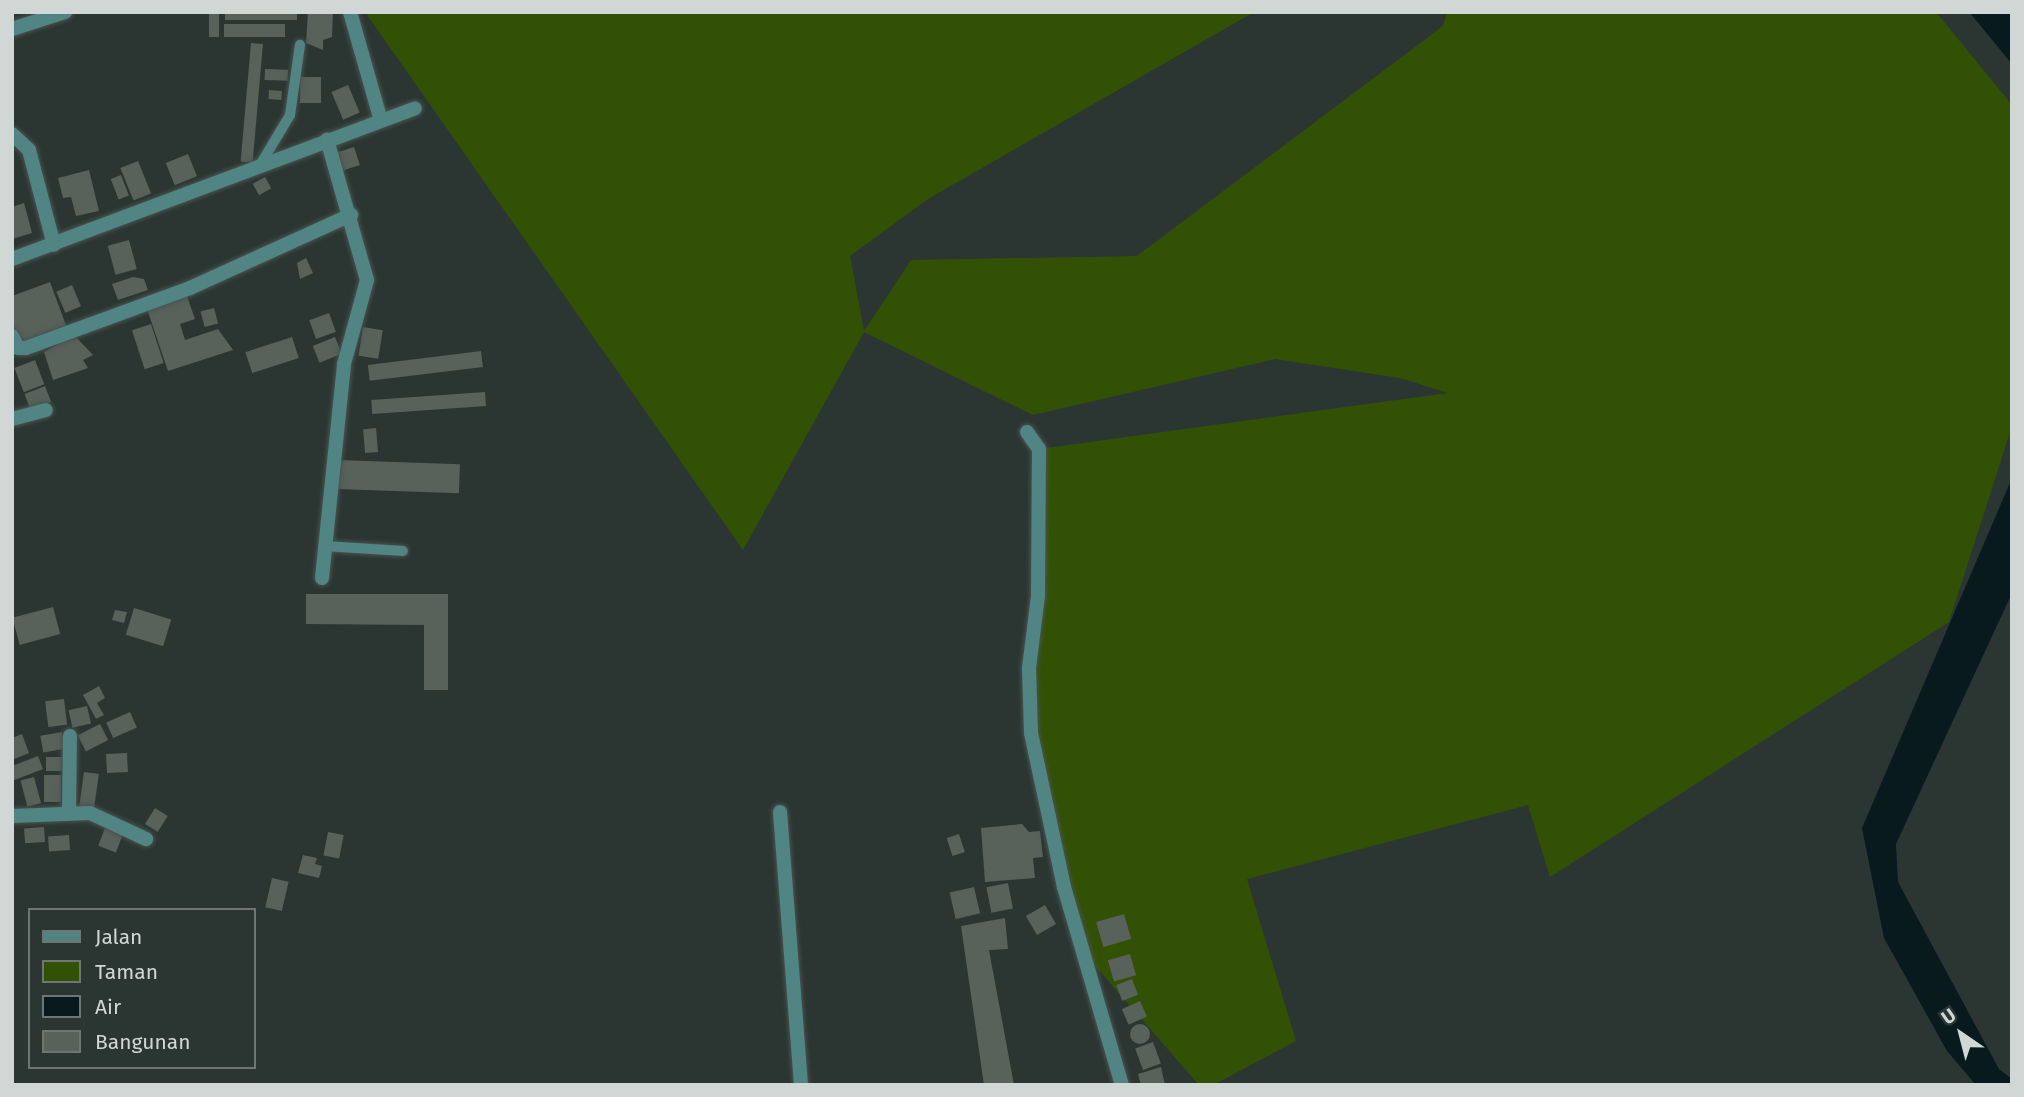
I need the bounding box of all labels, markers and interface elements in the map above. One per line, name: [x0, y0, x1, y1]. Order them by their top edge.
legend: [28, 908, 256, 1069]
text: Jalan: [95, 924, 142, 950]
text: Taman: [95, 959, 158, 985]
text: Air: [95, 994, 121, 1020]
north arrow: [1926, 999, 1996, 1069]
text: U: [1937, 1003, 1960, 1029]
text: Bangunan: [95, 1029, 190, 1055]

